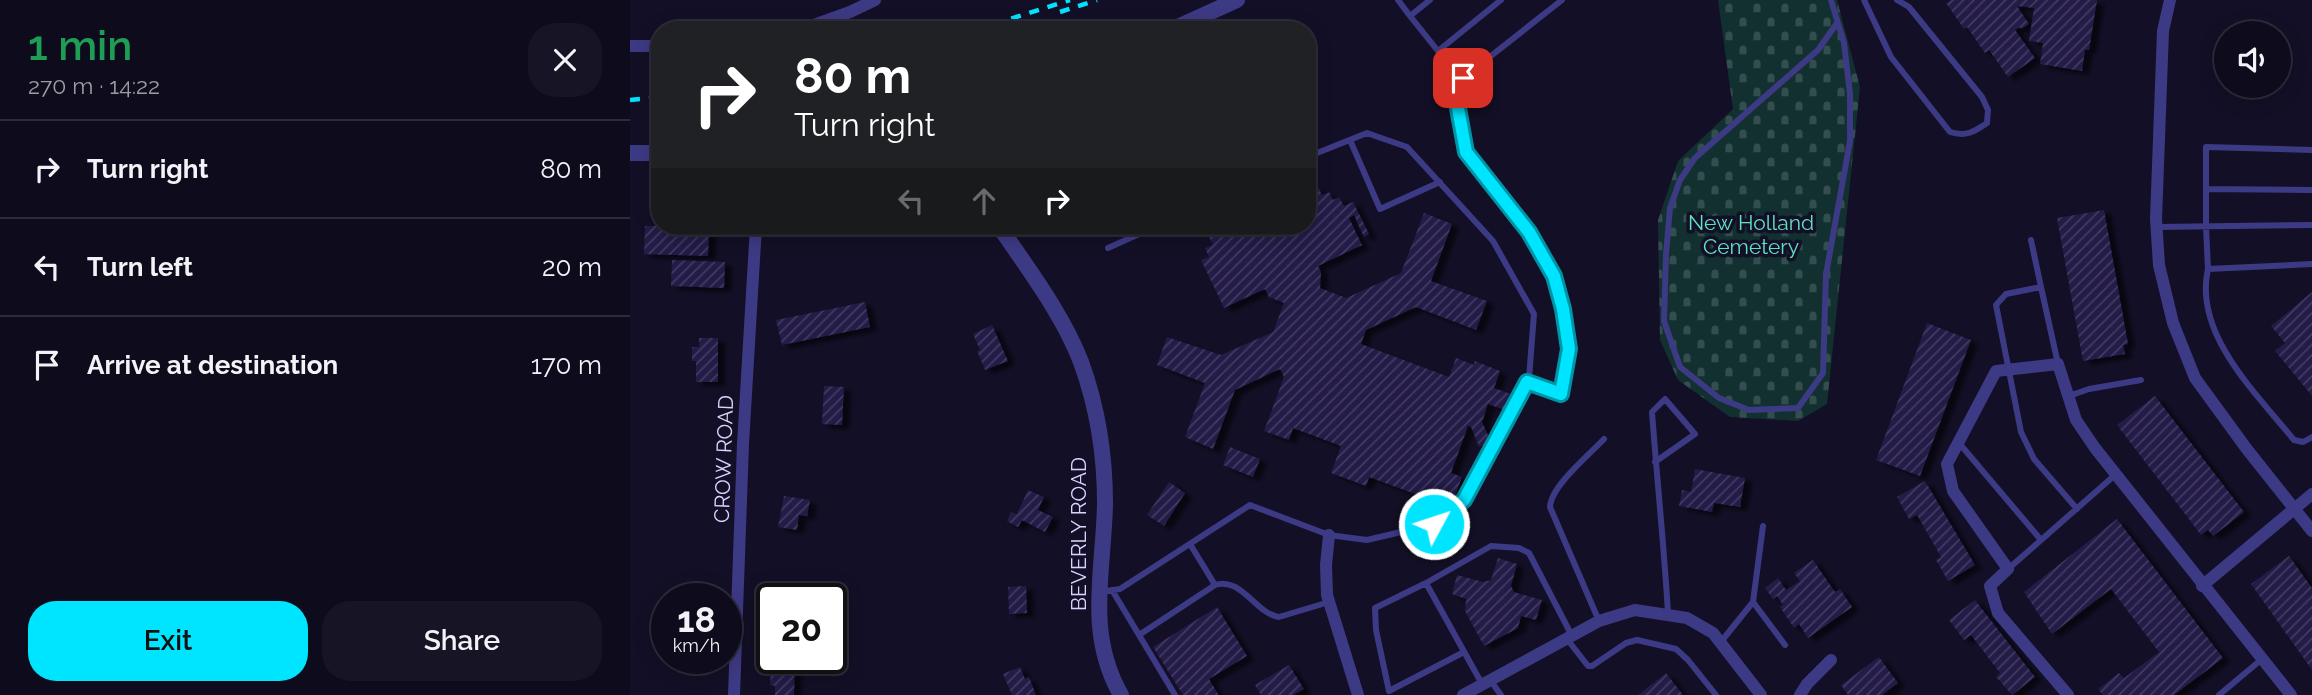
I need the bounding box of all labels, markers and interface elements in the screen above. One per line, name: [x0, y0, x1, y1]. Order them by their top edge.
text: 1 min: [28, 21, 132, 70]
map controls: [2214, 21, 2291, 98]
button: sound: [2214, 21, 2291, 98]
button: close: [528, 23, 602, 97]
text: 80 m: [794, 47, 911, 104]
pin: [1433, 48, 1493, 108]
icon: right: [679, 49, 770, 140]
icon: arrive: [1444, 59, 1482, 97]
text: 270 m · 14:22: [28, 72, 160, 99]
text: Turn right: [794, 106, 935, 143]
icon: right: [28, 150, 66, 188]
text: Turn right: [87, 154, 208, 184]
text: 80 m: [540, 154, 602, 184]
icon: left: [892, 182, 930, 220]
icon: ahead: [965, 182, 1003, 220]
icon: right: [1038, 182, 1076, 220]
park label: New Holland Cemetery: [1688, 210, 1814, 259]
icon: left: [28, 248, 66, 286]
text: Turn left: [87, 252, 193, 282]
text: 20 m: [542, 252, 602, 282]
icon: arrive: [28, 346, 66, 384]
text: Arrive at destination: [87, 350, 338, 380]
text: 170 m: [531, 350, 602, 380]
street label: CROW ROAD: [709, 395, 738, 523]
street label: BEVERLY ROAD: [1066, 457, 1091, 611]
position arrow: [1397, 487, 1471, 561]
speed limit sign: 20: [756, 583, 847, 674]
text: 18: [677, 599, 716, 640]
button: Exit: [28, 601, 308, 681]
button: Share: [322, 601, 602, 681]
text: km/h: [673, 635, 720, 656]

